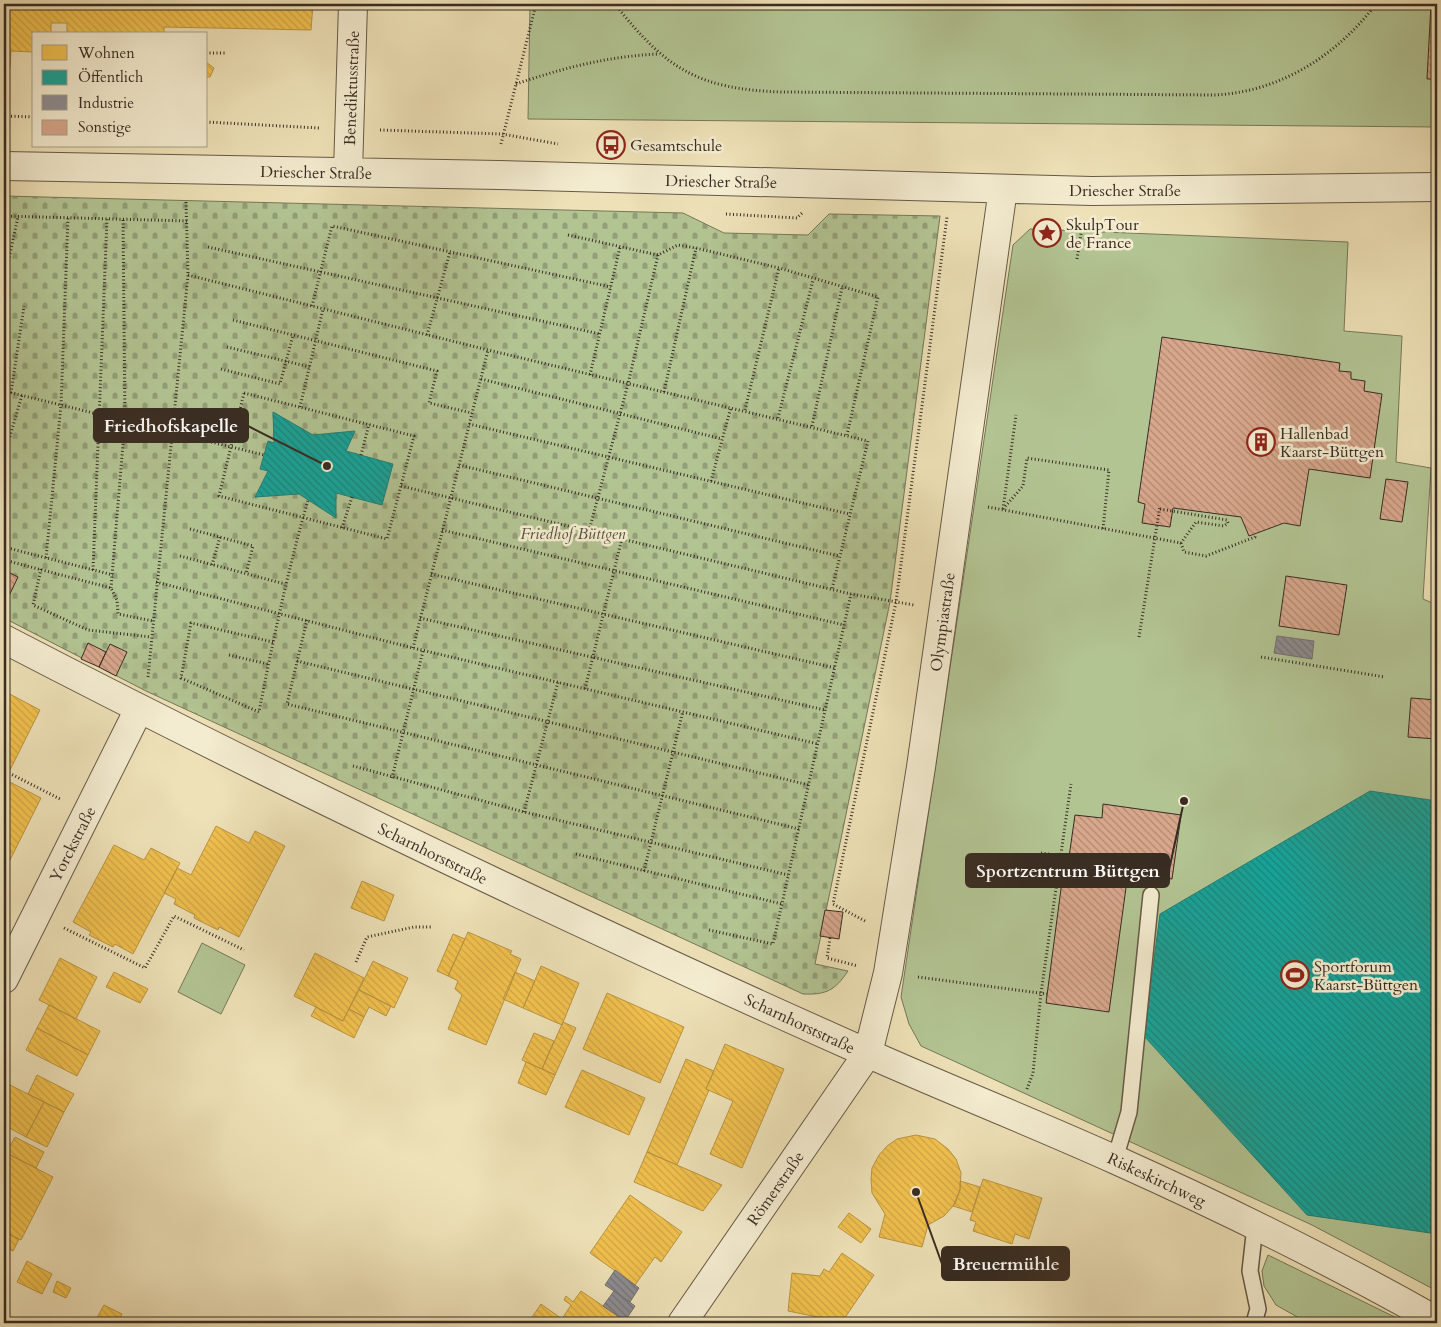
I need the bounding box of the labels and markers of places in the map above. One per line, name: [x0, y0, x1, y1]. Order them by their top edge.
bus stop icon: Gesamtschule: [596, 130, 626, 160]
place label: Gesamtschule: [630, 135, 722, 157]
place label: SkulpTour de France: [1066, 214, 1139, 254]
place icon: SkulpTour de France: [1032, 218, 1062, 248]
callout: Friedhofskapelle: [94, 409, 248, 442]
place label: Hallenbad Kaarst-Büttgen: [1280, 423, 1384, 463]
building icon: Hallenbad Kaarst-Büttgen: [1246, 427, 1276, 457]
callout: Sportzentrum Büttgen: [966, 854, 1169, 887]
place label: Sportforum Kaarst-Büttgen: [1314, 956, 1418, 996]
sports icon: Sportforum Kaarst-Büttgen: [1280, 960, 1310, 990]
callout: Breuermühle: [942, 1247, 1069, 1280]

